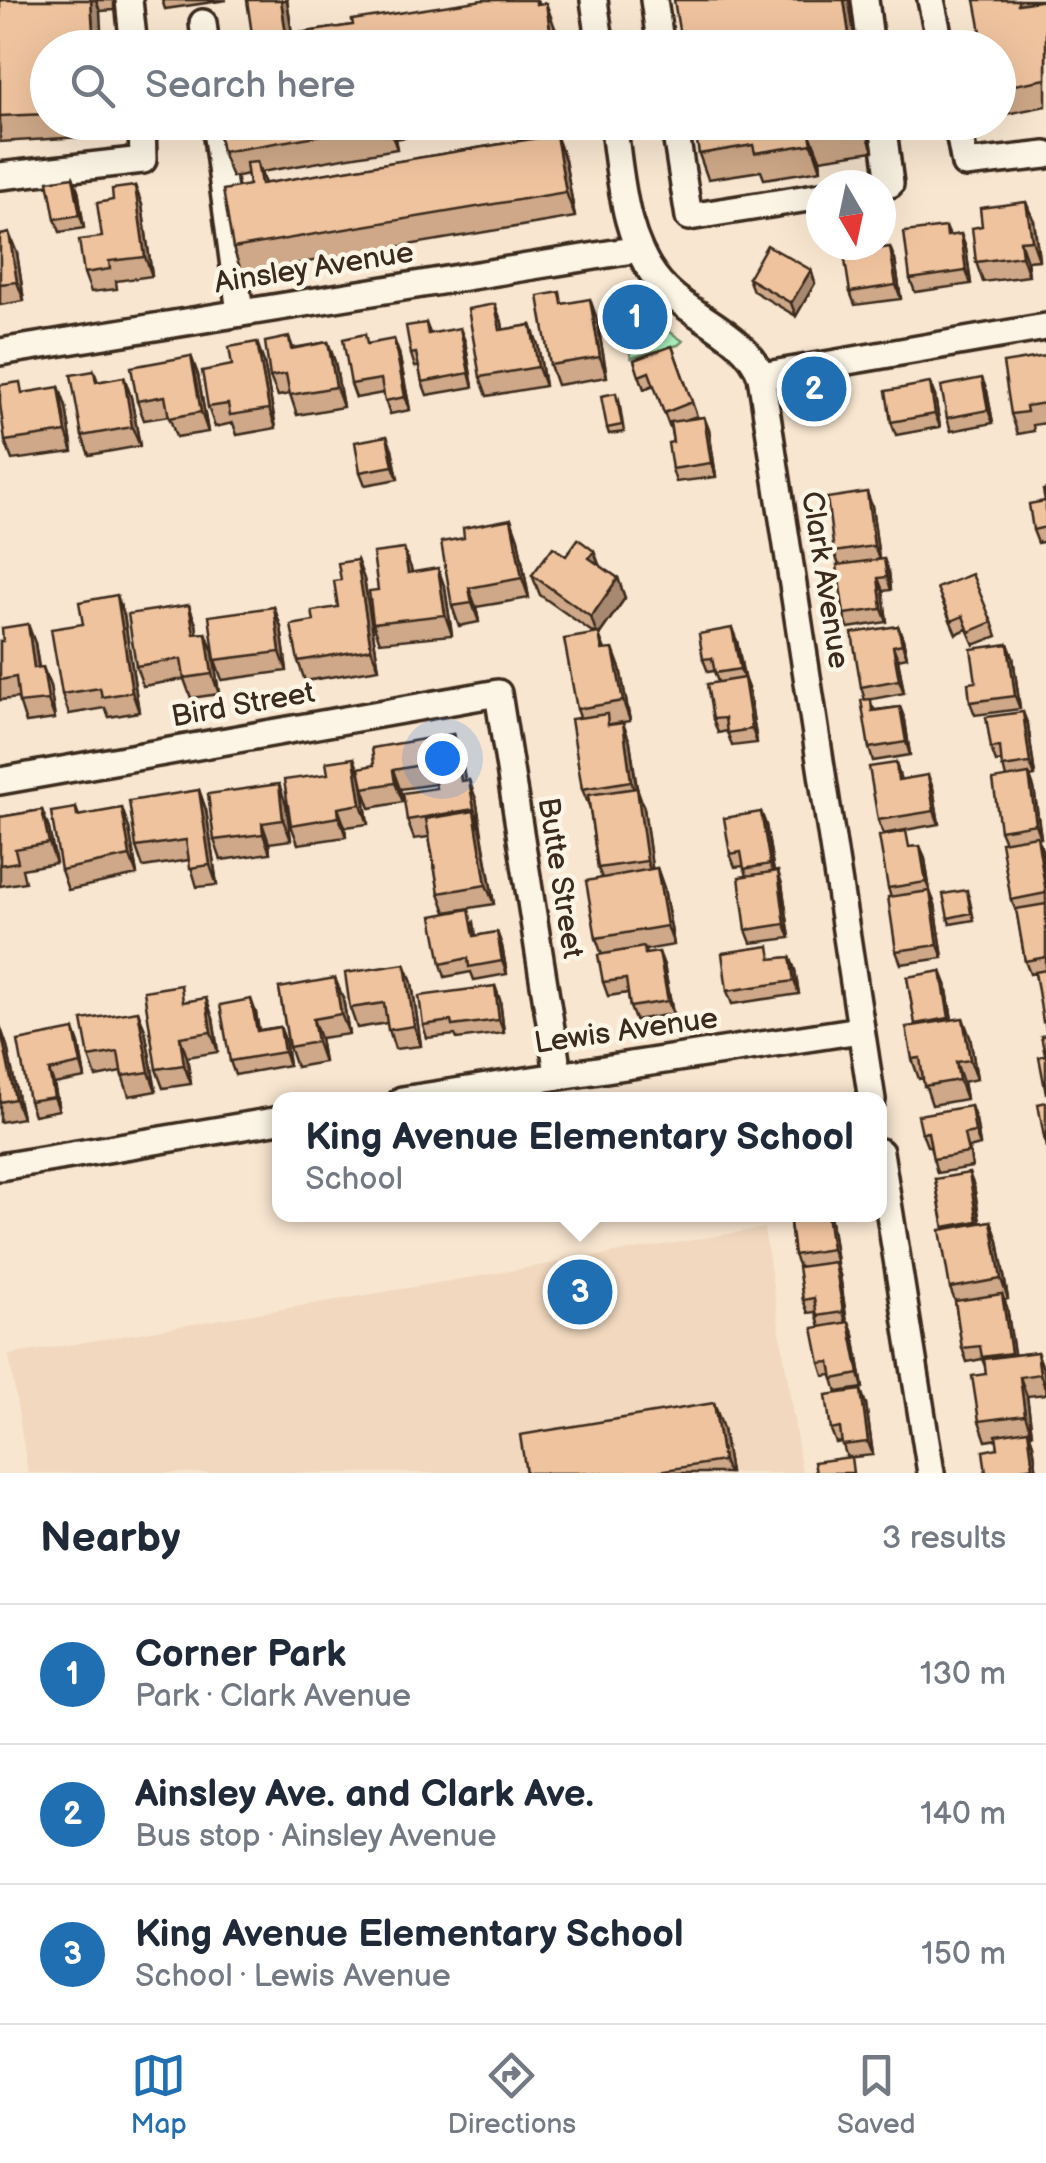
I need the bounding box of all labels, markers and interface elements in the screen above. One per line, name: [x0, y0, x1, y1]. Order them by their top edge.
search box: [30, 30, 1016, 140]
icon: search: [65, 58, 120, 113]
text: Search here: [145, 63, 356, 108]
north arrow: [806, 170, 896, 260]
street label: Ainsley Avenue: [212, 234, 416, 302]
pin: 1: [602, 280, 668, 354]
pin: 2: [782, 352, 846, 426]
street label: Clark Avenue: [793, 489, 857, 671]
street label: Bird Street: [169, 675, 317, 735]
your location: [417, 733, 468, 784]
street label: Butte Street: [530, 795, 590, 961]
street label: Lewis Avenue: [532, 1000, 720, 1062]
popup: [272, 1092, 887, 1222]
text: King Avenue Elementary School: [305, 1115, 854, 1160]
text: School: [305, 1160, 403, 1199]
pin: 3: [548, 1254, 612, 1330]
text: Nearby: [40, 1513, 180, 1564]
text: 3 results: [882, 1519, 1006, 1558]
text: Corner Park: [135, 1632, 346, 1677]
text: 1: [66, 1655, 79, 1694]
text: 130 m: [920, 1655, 1006, 1694]
text: Park · Clark Avenue: [135, 1677, 411, 1716]
text: Ainsley Ave. and Clark Ave.: [135, 1772, 594, 1817]
text: 2: [63, 1795, 82, 1834]
text: 140 m: [920, 1795, 1006, 1834]
text: Bus stop · Ainsley Avenue: [135, 1817, 496, 1856]
text: King Avenue Elementary School: [135, 1912, 684, 1957]
text: 3: [63, 1935, 82, 1974]
text: 150 m: [921, 1935, 1006, 1974]
text: School · Lewis Avenue: [135, 1957, 451, 1996]
tab: Map: [130, 2048, 187, 2141]
tab: Directions: [447, 2048, 576, 2141]
tab: Saved: [837, 2048, 916, 2141]

